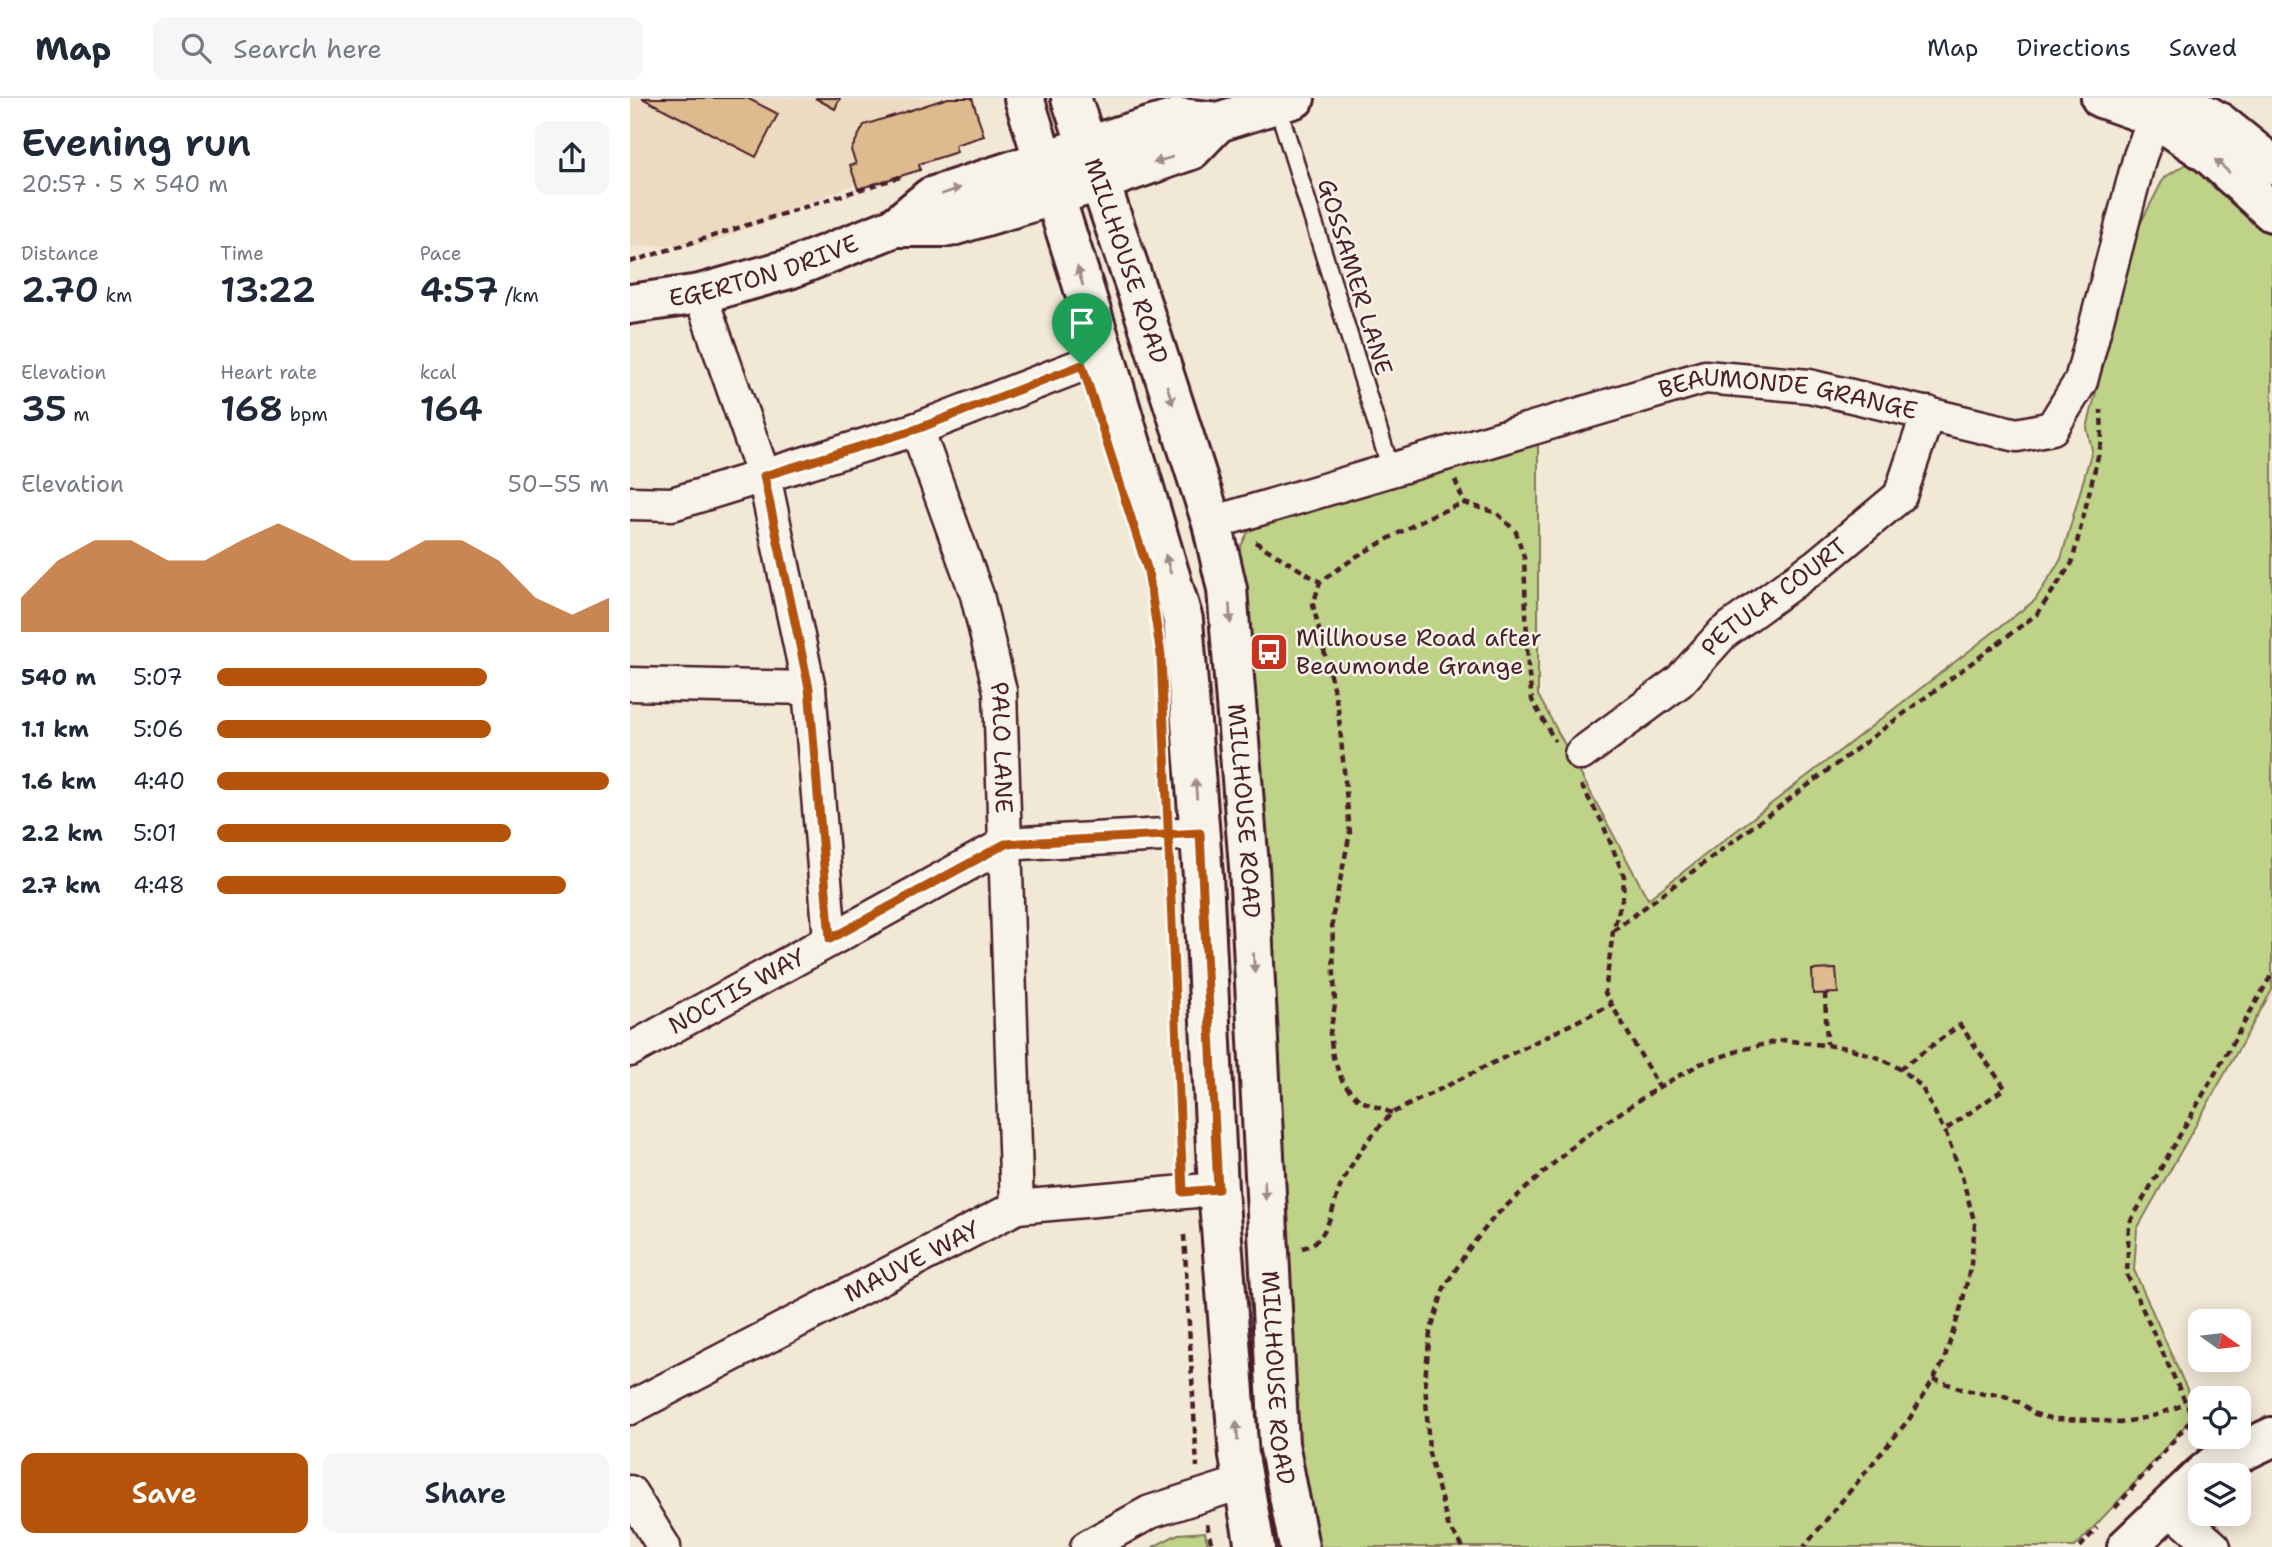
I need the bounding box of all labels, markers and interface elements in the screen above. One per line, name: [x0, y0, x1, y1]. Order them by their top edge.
search box: [153, 17, 643, 80]
text: Map: [35, 26, 111, 71]
icon: search: [177, 29, 215, 67]
text: Search here: [233, 31, 382, 66]
text: Map: [1927, 32, 1978, 64]
text: Directions: [2016, 32, 2131, 64]
text: Saved: [2169, 32, 2237, 64]
text: Evening run: [21, 117, 251, 168]
button: share: [535, 121, 609, 195]
street label: MILLHOUSE ROAD: [1077, 154, 1176, 368]
one-way arrow: [1152, 155, 1173, 165]
one-way arrow: [2213, 159, 2230, 174]
text: 20:57 · 5 × 540 m: [21, 169, 228, 199]
street label: GOSSAMER LANE: [1310, 175, 1400, 379]
one-way arrow: [941, 185, 962, 195]
street label: EGERTON DRIVE: [667, 227, 863, 314]
text: Distance: [21, 241, 99, 266]
text: Time: [220, 241, 264, 266]
text: Pace: [420, 241, 461, 266]
one-way arrow: [1075, 265, 1085, 286]
text: 2.70: [21, 266, 99, 313]
text: 13:22: [220, 266, 316, 313]
text: 4:57: [420, 266, 498, 313]
text: km: [99, 283, 132, 308]
text: /km: [498, 283, 539, 308]
pin: [1052, 293, 1112, 365]
icon: arrive: [1063, 304, 1101, 342]
text: Elevation: [21, 360, 106, 385]
text: Heart rate: [220, 360, 317, 385]
text: kcal: [420, 360, 457, 385]
street label: BEAUMONDE GRANGE: [1655, 361, 1921, 427]
text: 35: [21, 385, 67, 432]
text: 168: [220, 385, 283, 432]
text: 164: [420, 385, 483, 432]
one-way arrow: [1166, 385, 1176, 406]
text: m: [67, 402, 90, 427]
text: bpm: [283, 402, 328, 427]
text: Elevation: [21, 469, 124, 499]
text: 50–55 m: [508, 469, 609, 499]
street label: PETULA COURT: [1694, 530, 1854, 663]
one-way arrow: [1162, 552, 1173, 574]
one-way arrow: [1225, 603, 1236, 625]
place label: Millhouse Road after Beaumonde Grange: [1296, 622, 1542, 682]
bus stop icon: Millhouse Road after Beaumonde Grange: [1248, 631, 1290, 673]
text: 540 m: [21, 662, 96, 692]
text: 5:07: [133, 662, 183, 692]
street label: PALO LANE: [982, 679, 1020, 814]
street label: MILLHOUSE ROAD: [1220, 702, 1268, 919]
text: 1.1 km: [21, 714, 89, 744]
text: 5:06: [133, 714, 184, 744]
text: 1.6 km: [21, 766, 96, 796]
text: 4:40: [133, 766, 185, 796]
one-way arrow: [1190, 777, 1201, 799]
text: 2.2 km: [21, 818, 103, 848]
text: 5:01: [133, 818, 177, 848]
text: 2.7 km: [21, 870, 101, 900]
text: 4:48: [133, 870, 185, 900]
street label: NOCTIS WAY: [663, 940, 812, 1042]
one-way arrow: [1248, 952, 1259, 974]
one-way arrow: [1259, 1180, 1270, 1202]
street label: MAUVE WAY: [839, 1213, 986, 1310]
street label: MILLHOUSE ROAD: [1254, 1270, 1303, 1488]
north arrow: [2188, 1309, 2250, 1372]
map controls: [2188, 1309, 2251, 1526]
button: locate: [2188, 1386, 2251, 1449]
one-way arrow: [1232, 1420, 1243, 1442]
button: Save: [21, 1453, 308, 1533]
button: Share: [322, 1453, 609, 1533]
button: layers: [2188, 1463, 2251, 1526]

